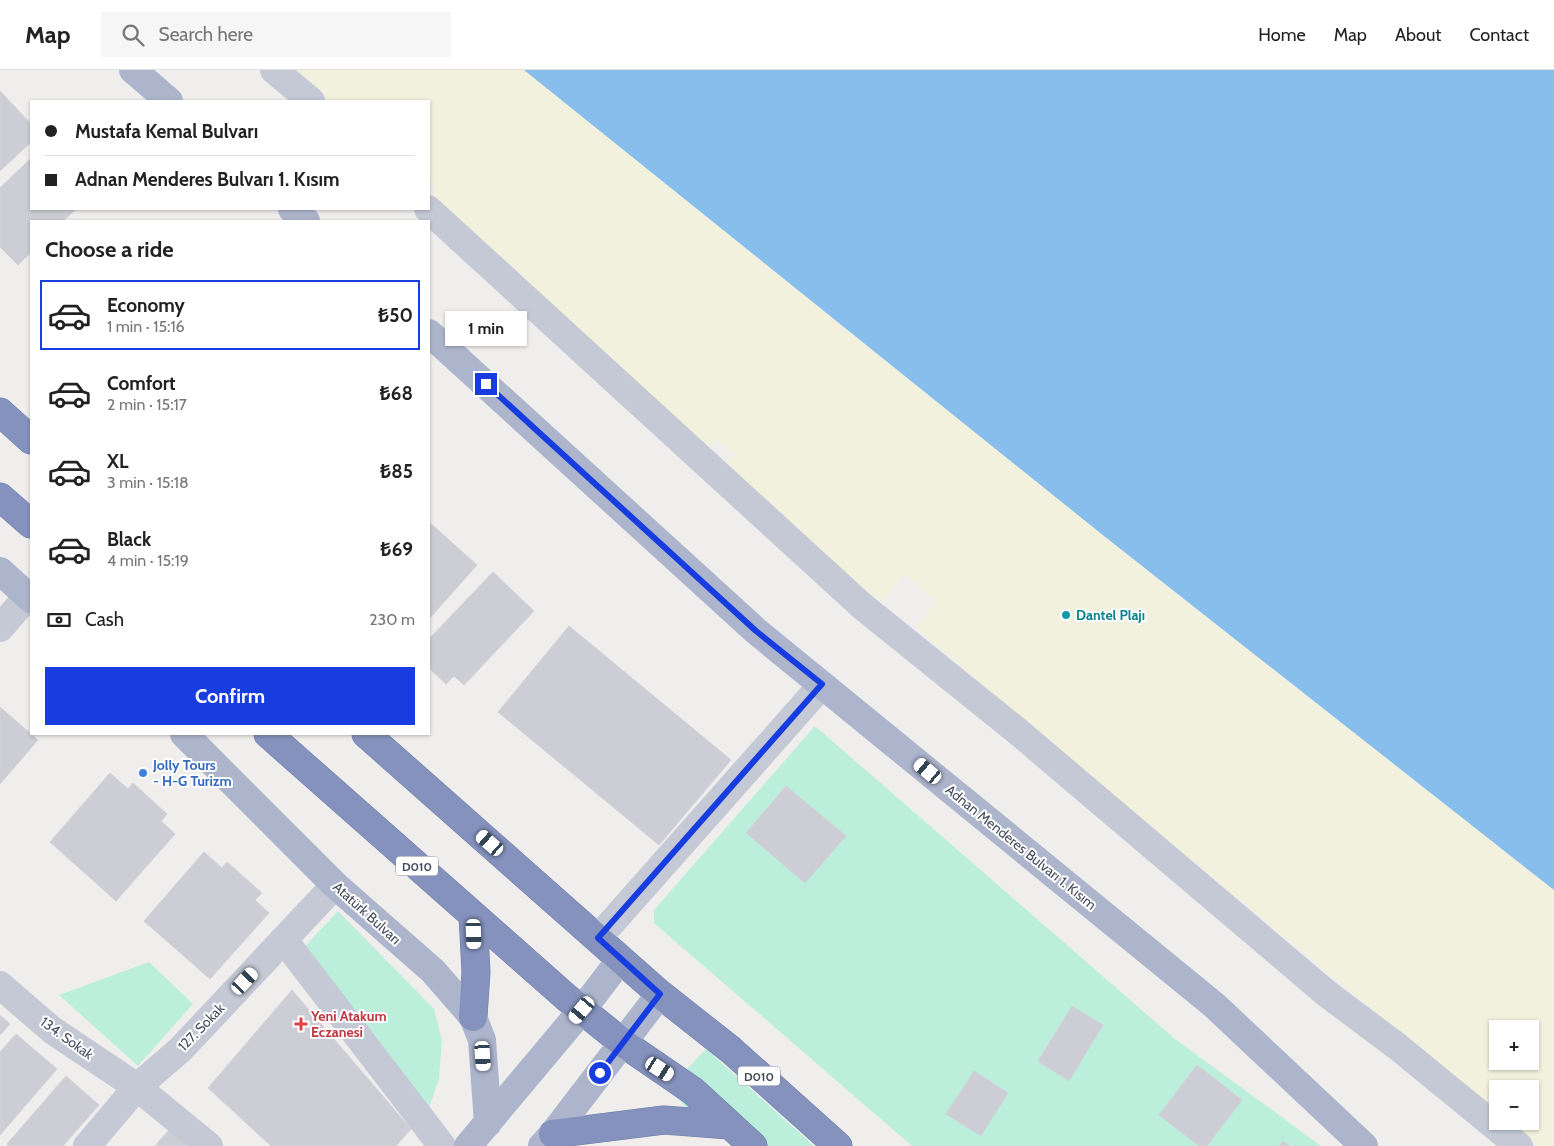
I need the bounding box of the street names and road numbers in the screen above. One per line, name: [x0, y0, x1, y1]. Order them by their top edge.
street label: Adnan Menderes Bulvarı 1. Kısım: [942, 781, 1100, 913]
road number: D010: [396, 856, 438, 876]
street label: Atatürk Bulvarı: [329, 878, 405, 948]
street label: 127. Sokak: [174, 999, 229, 1055]
street label: 134. Sokak: [37, 1013, 98, 1064]
road number: D010: [738, 1066, 780, 1086]

